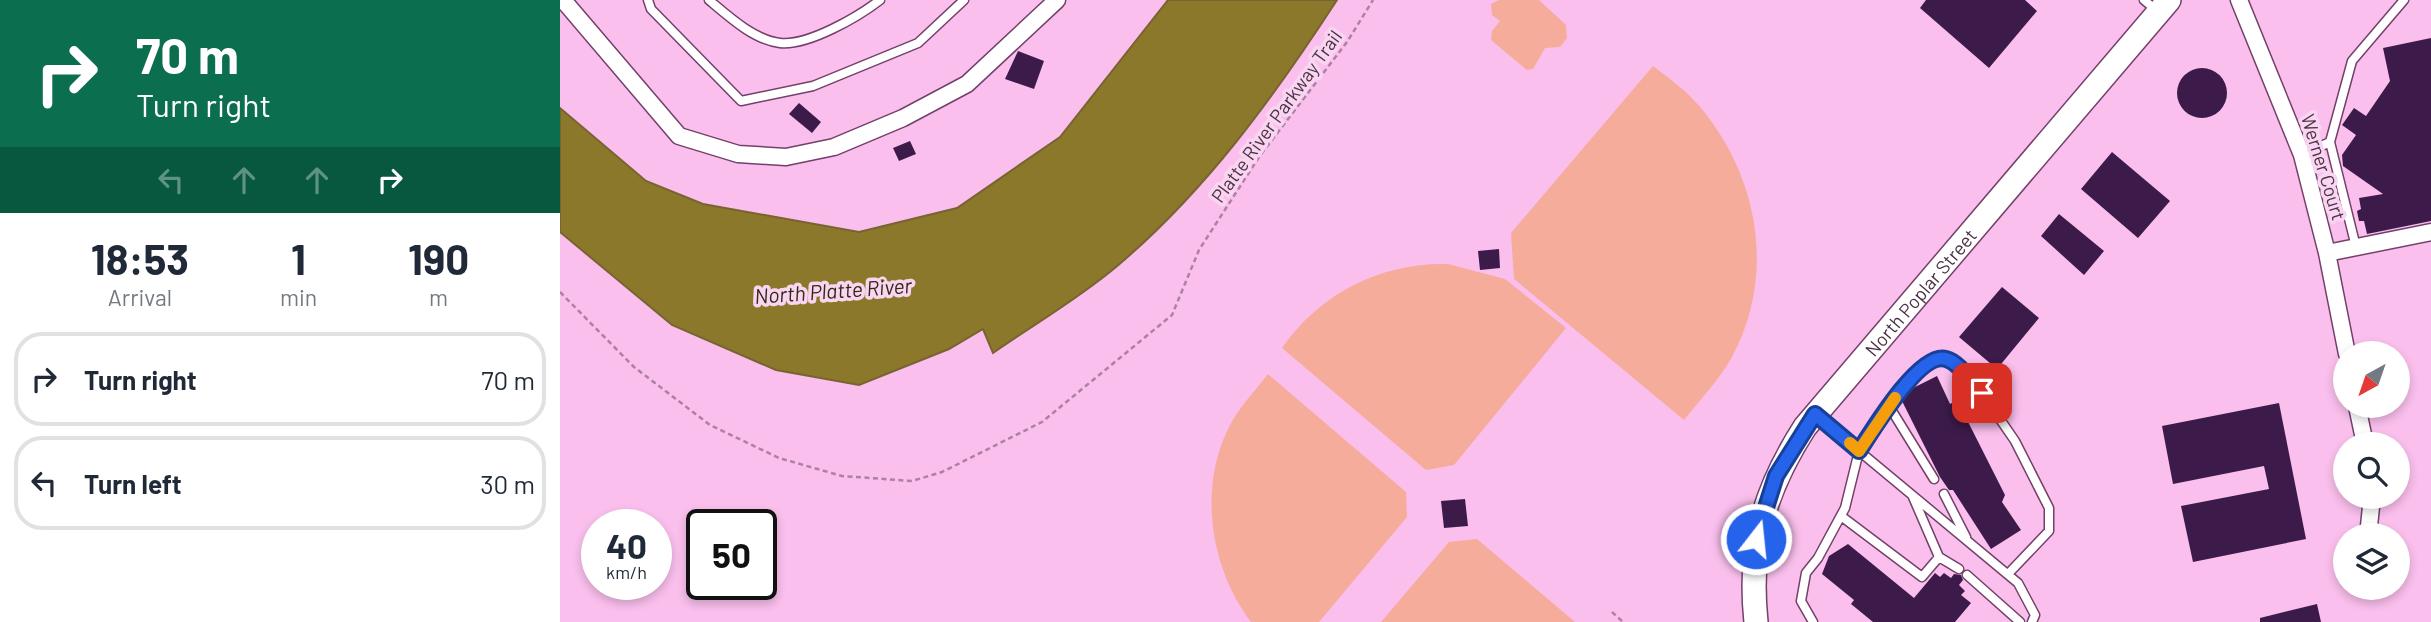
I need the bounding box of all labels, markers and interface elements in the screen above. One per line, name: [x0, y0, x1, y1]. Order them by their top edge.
text: 70 m: [136, 25, 239, 84]
street label: Platte River Parkway Trail: [1206, 25, 1346, 207]
icon: right: [21, 28, 112, 119]
text: Turn right: [136, 85, 271, 123]
street label: Werner Court: [2297, 111, 2351, 223]
icon: left: [152, 161, 190, 199]
icon: ahead: [225, 161, 263, 199]
icon: ahead: [298, 161, 336, 199]
icon: right: [371, 161, 409, 199]
street label: North Poplar Street: [1860, 224, 1981, 360]
text: 18:53: [91, 233, 189, 283]
text: 1: [291, 233, 306, 283]
text: 190: [408, 233, 469, 283]
water label: North Platte River: [753, 272, 913, 308]
text: Arrival: [108, 283, 172, 311]
text: min: [280, 283, 317, 311]
text: m: [429, 283, 448, 311]
north arrow: [2333, 341, 2410, 418]
map controls: [2333, 341, 2410, 600]
icon: right: [25, 360, 63, 398]
pin: [1952, 363, 2012, 423]
text: Turn right: [84, 364, 197, 395]
text: 70 m: [481, 364, 535, 395]
icon: arrive: [1963, 374, 2001, 412]
button: search: [2333, 432, 2410, 509]
icon: left: [25, 464, 63, 502]
text: Turn left: [84, 468, 182, 499]
text: 30 m: [480, 468, 535, 499]
position arrow: [1719, 502, 1793, 576]
speed limit sign: 50: [686, 509, 777, 600]
button: layers: [2333, 523, 2410, 600]
text: 40: [606, 524, 647, 566]
text: km/h: [606, 561, 647, 583]

